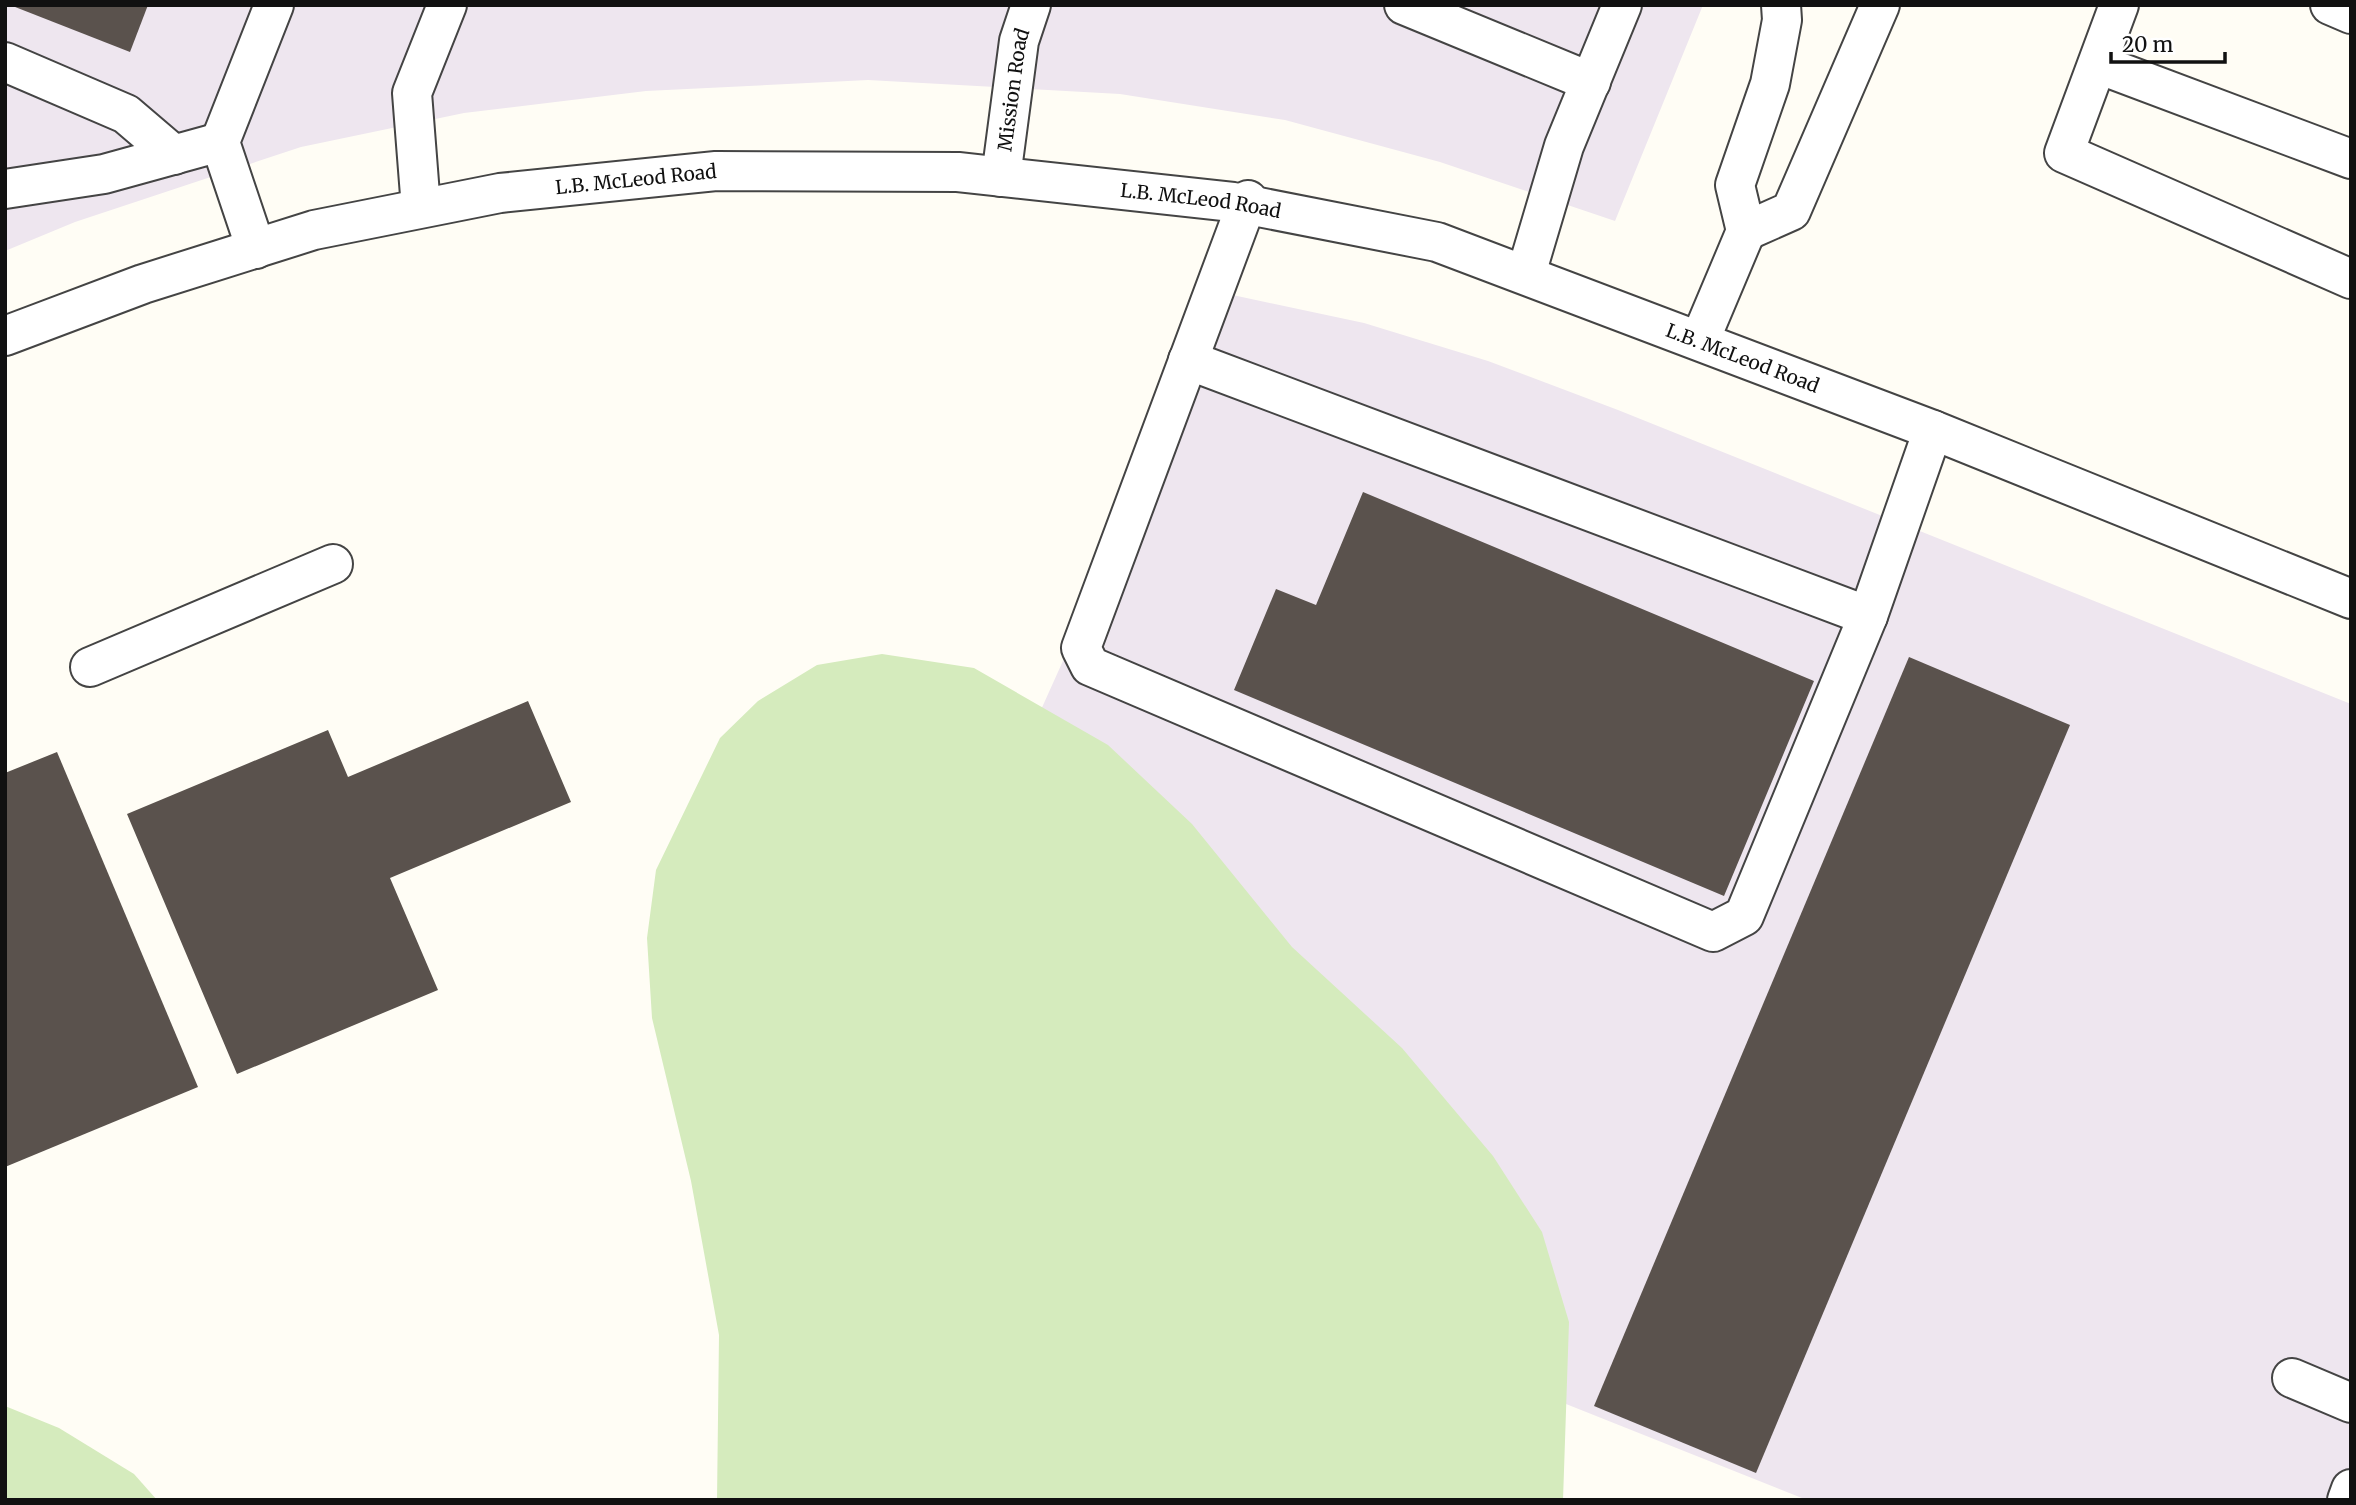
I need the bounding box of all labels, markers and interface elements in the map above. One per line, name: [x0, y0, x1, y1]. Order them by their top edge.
scale bar: [2111, 21, 2225, 65]
street label: Mission Road: [993, 25, 1034, 153]
text: 20 m: [2122, 31, 2174, 58]
street label: L.B. McLeod Road: [554, 159, 718, 199]
street label: L.B. McLeod Road: [1119, 178, 1283, 223]
street label: L.B. McLeod Road: [1663, 318, 1823, 398]

